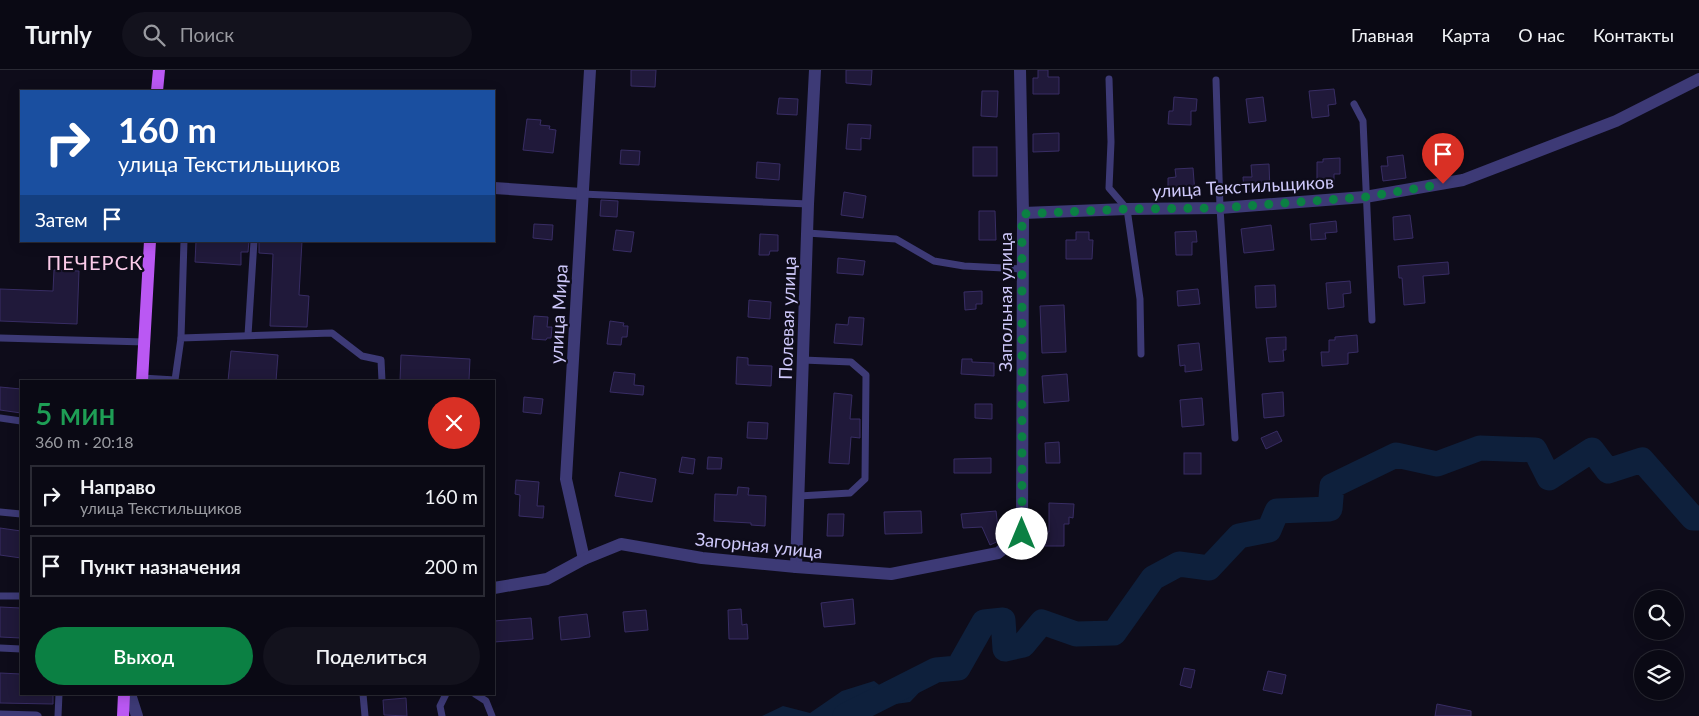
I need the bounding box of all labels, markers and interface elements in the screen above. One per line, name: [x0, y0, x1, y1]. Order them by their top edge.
search box: [122, 12, 472, 57]
text: Turnly: [25, 20, 92, 49]
icon: search: [140, 21, 168, 49]
text: Поиск: [180, 23, 234, 46]
text: Главная: [1351, 24, 1414, 46]
text: Карта: [1442, 24, 1490, 46]
text: О нас: [1518, 24, 1565, 46]
text: Контакты: [1593, 24, 1674, 46]
text: 160 m: [118, 108, 217, 150]
icon: right: [35, 110, 100, 175]
pin: [1422, 133, 1464, 184]
icon: arrive: [1429, 140, 1457, 168]
text: улица Текстильщиков: [118, 150, 340, 177]
street label: улица Текстильщиков: [1152, 170, 1334, 202]
icon: arrive: [98, 205, 126, 233]
text: Затем: [35, 208, 88, 231]
street label: Запольная улица: [994, 232, 1016, 372]
district label: ПЕЧЕРСК: [47, 250, 143, 274]
street label: Полевая улица: [774, 256, 800, 380]
street label: улица Мира: [544, 264, 572, 364]
text: 5 мин: [35, 395, 116, 431]
button: close: [428, 397, 480, 449]
text: 360 m · 20:18: [35, 432, 134, 451]
text: Направо: [80, 475, 156, 498]
icon: right: [37, 482, 65, 510]
text: 160 m: [424, 485, 478, 508]
text: улица Текстильщиков: [80, 498, 242, 517]
position arrow: [995, 507, 1047, 559]
street label: Загорная улица: [694, 527, 824, 563]
icon: arrive: [37, 552, 65, 580]
text: Пункт назначения: [80, 555, 241, 578]
text: 200 m: [424, 555, 478, 578]
map controls: [1634, 590, 1684, 700]
button: search: [1634, 590, 1684, 640]
button: Выход: [35, 627, 253, 685]
button: Поделиться: [263, 627, 480, 685]
button: layers: [1634, 650, 1684, 700]

